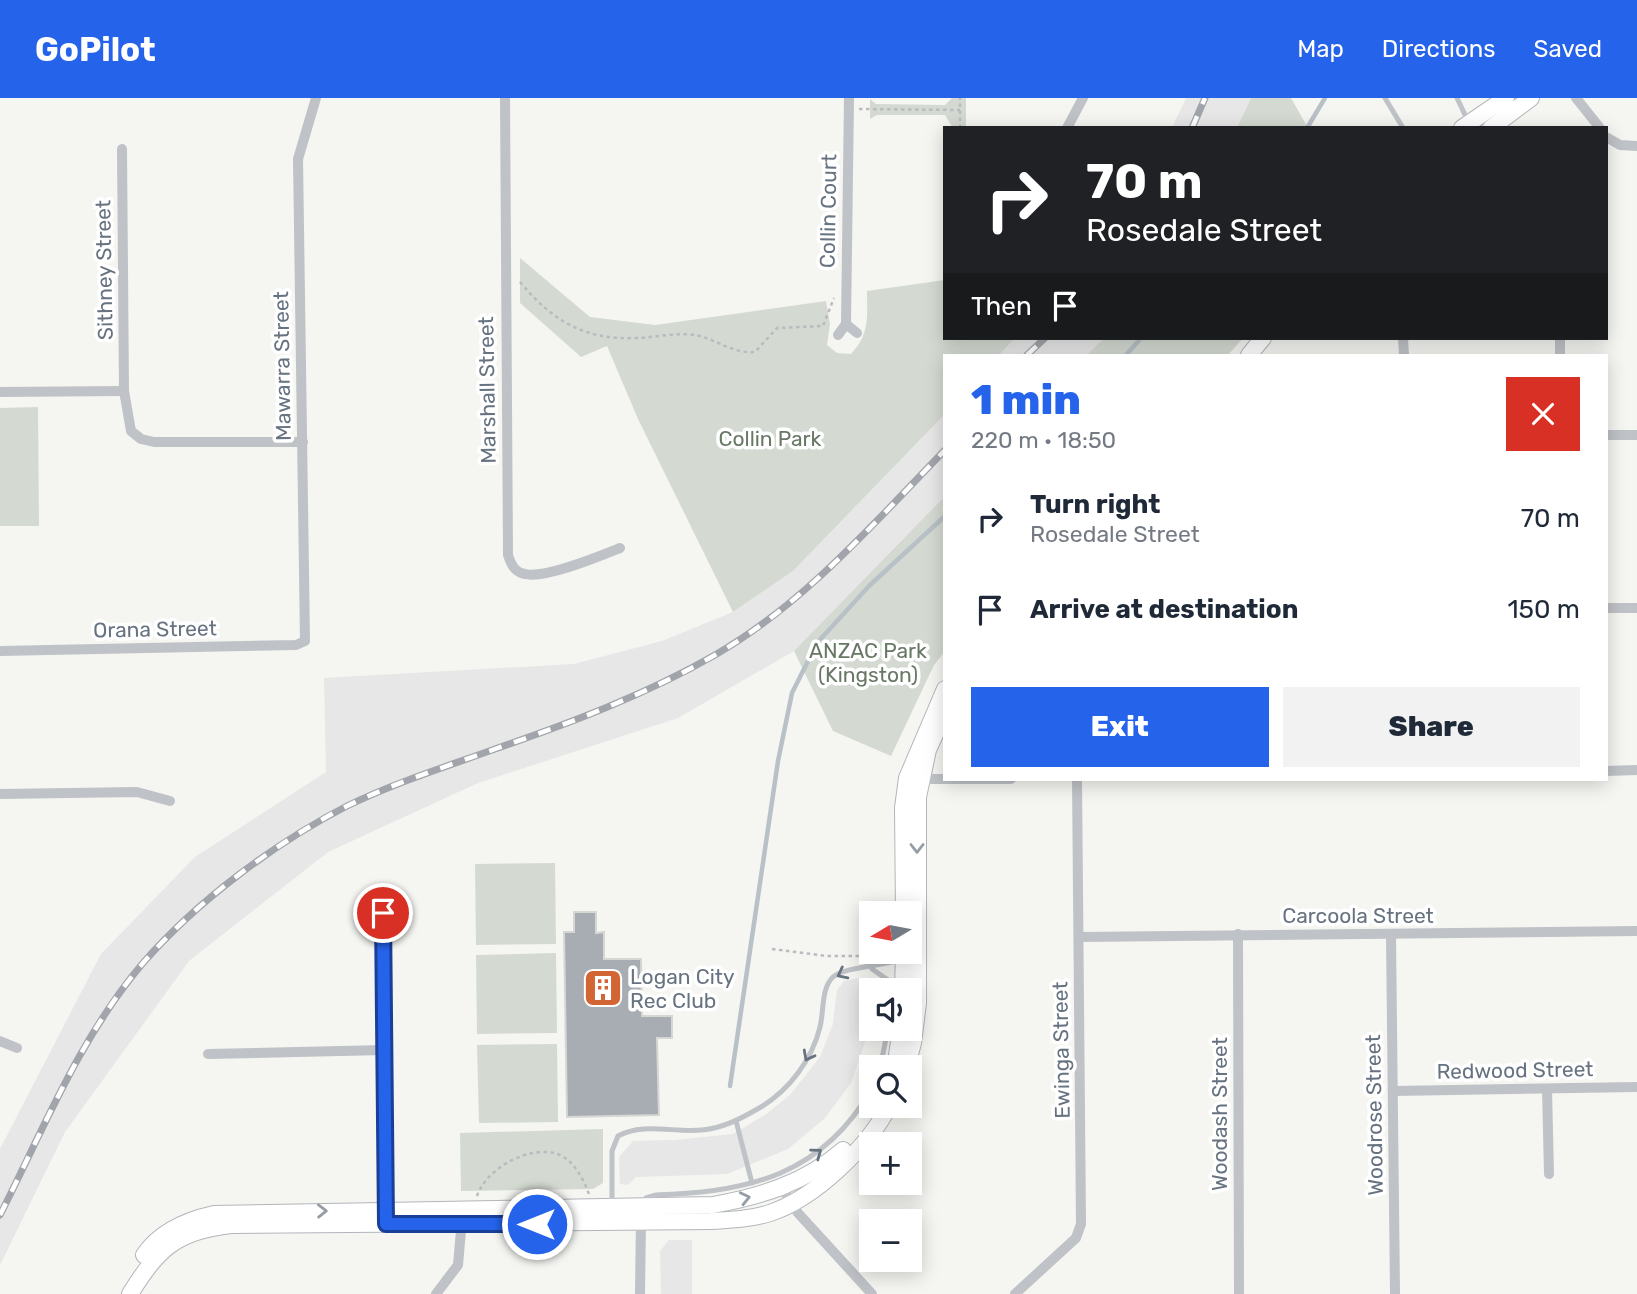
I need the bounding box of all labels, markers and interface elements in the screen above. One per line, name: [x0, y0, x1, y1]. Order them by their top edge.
text: GoPilot: [35, 30, 156, 69]
text: Map: [1297, 35, 1344, 63]
text: Directions: [1382, 35, 1495, 63]
text: Saved: [1533, 35, 1602, 63]
text: 70 m: [1086, 152, 1203, 210]
street label: Collin Court: [815, 154, 841, 268]
icon: right: [971, 154, 1062, 245]
street label: Sithney Street: [90, 200, 118, 340]
text: Rosedale Street: [1086, 211, 1322, 249]
icon: arrive: [1046, 287, 1084, 325]
street label: Mawarra Street: [268, 291, 296, 441]
text: Then: [971, 291, 1032, 322]
street label: Marshall Street: [473, 316, 501, 464]
text: 1 min: [971, 375, 1081, 425]
button: close: [1506, 377, 1580, 451]
park label: Collin Park: [719, 426, 822, 451]
text: 220 m · 18:50: [971, 426, 1116, 454]
text: Turn right: [1030, 489, 1160, 520]
icon: right: [971, 500, 1009, 538]
text: 70 m: [1521, 503, 1580, 534]
text: Rosedale Street: [1030, 520, 1200, 548]
icon: arrive: [971, 591, 1009, 629]
text: Arrive at destination: [1030, 594, 1298, 625]
text: 150 m: [1507, 594, 1580, 625]
street label: Orana Street: [93, 615, 217, 643]
park label: ANZAC Park (Kingston): [809, 638, 927, 687]
button: Exit: [971, 687, 1269, 767]
button: Share: [1283, 687, 1580, 767]
one-way arrow: [910, 843, 925, 854]
pin: [353, 883, 413, 943]
icon: arrive: [364, 894, 402, 932]
north arrow: [859, 901, 922, 964]
map controls: [859, 901, 922, 1272]
street label: Carcoola Street: [1282, 903, 1434, 928]
place label: Logan City Rec Club: [630, 964, 735, 1013]
one-way arrow: [836, 966, 849, 980]
building icon: Logan City Rec Club: [582, 967, 624, 1009]
button: sound: [859, 978, 922, 1041]
street label: Ewinga Street: [1047, 981, 1075, 1119]
street label: Woodrose Street: [1360, 1034, 1388, 1196]
street label: Woodash Street: [1207, 1037, 1232, 1191]
one-way arrow: [803, 1049, 816, 1061]
button: search: [859, 1055, 922, 1118]
street label: Redwood Street: [1436, 1056, 1594, 1084]
button: +: [859, 1132, 922, 1195]
one-way arrow: [809, 1148, 822, 1161]
position arrow: [500, 1187, 574, 1261]
one-way arrow: [739, 1192, 751, 1207]
one-way arrow: [317, 1203, 328, 1219]
button: −: [859, 1209, 922, 1272]

